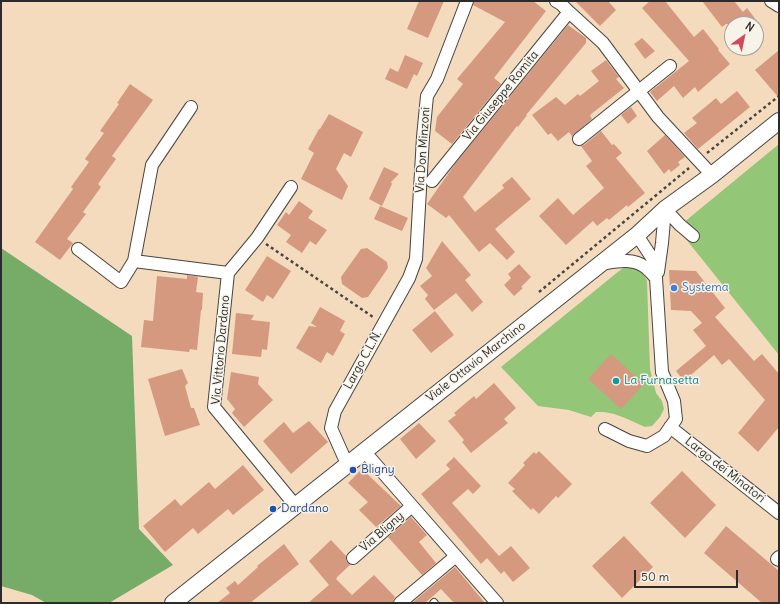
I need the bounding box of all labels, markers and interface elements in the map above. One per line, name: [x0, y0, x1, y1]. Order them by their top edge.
north arrow: [724, 16, 764, 56]
text: N: [743, 19, 757, 35]
street label: Via Giuseppe Romita: [460, 48, 542, 144]
street label: Via Don Minzoni: [413, 106, 433, 194]
place label: Systema: [682, 281, 729, 295]
marker: Systema: [669, 283, 679, 293]
street label: Via Vittorio Dardano: [209, 295, 233, 405]
street label: Viale Ottavio Marchino: [423, 319, 529, 405]
street label: Largo C.L.N.: [341, 328, 385, 392]
place label: La Furnasetta: [624, 374, 699, 388]
marker: La Furnasetta: [611, 376, 621, 386]
street label: Largo dei Minatori: [682, 434, 768, 506]
place label: Bligny: [361, 463, 395, 477]
marker: Bligny: [348, 465, 358, 475]
place label: Dardano: [281, 502, 329, 516]
marker: Dardano: [268, 504, 278, 514]
street label: Via Bligny: [357, 509, 407, 555]
scale bar: [636, 562, 740, 588]
text: 50 m: [641, 569, 669, 584]

